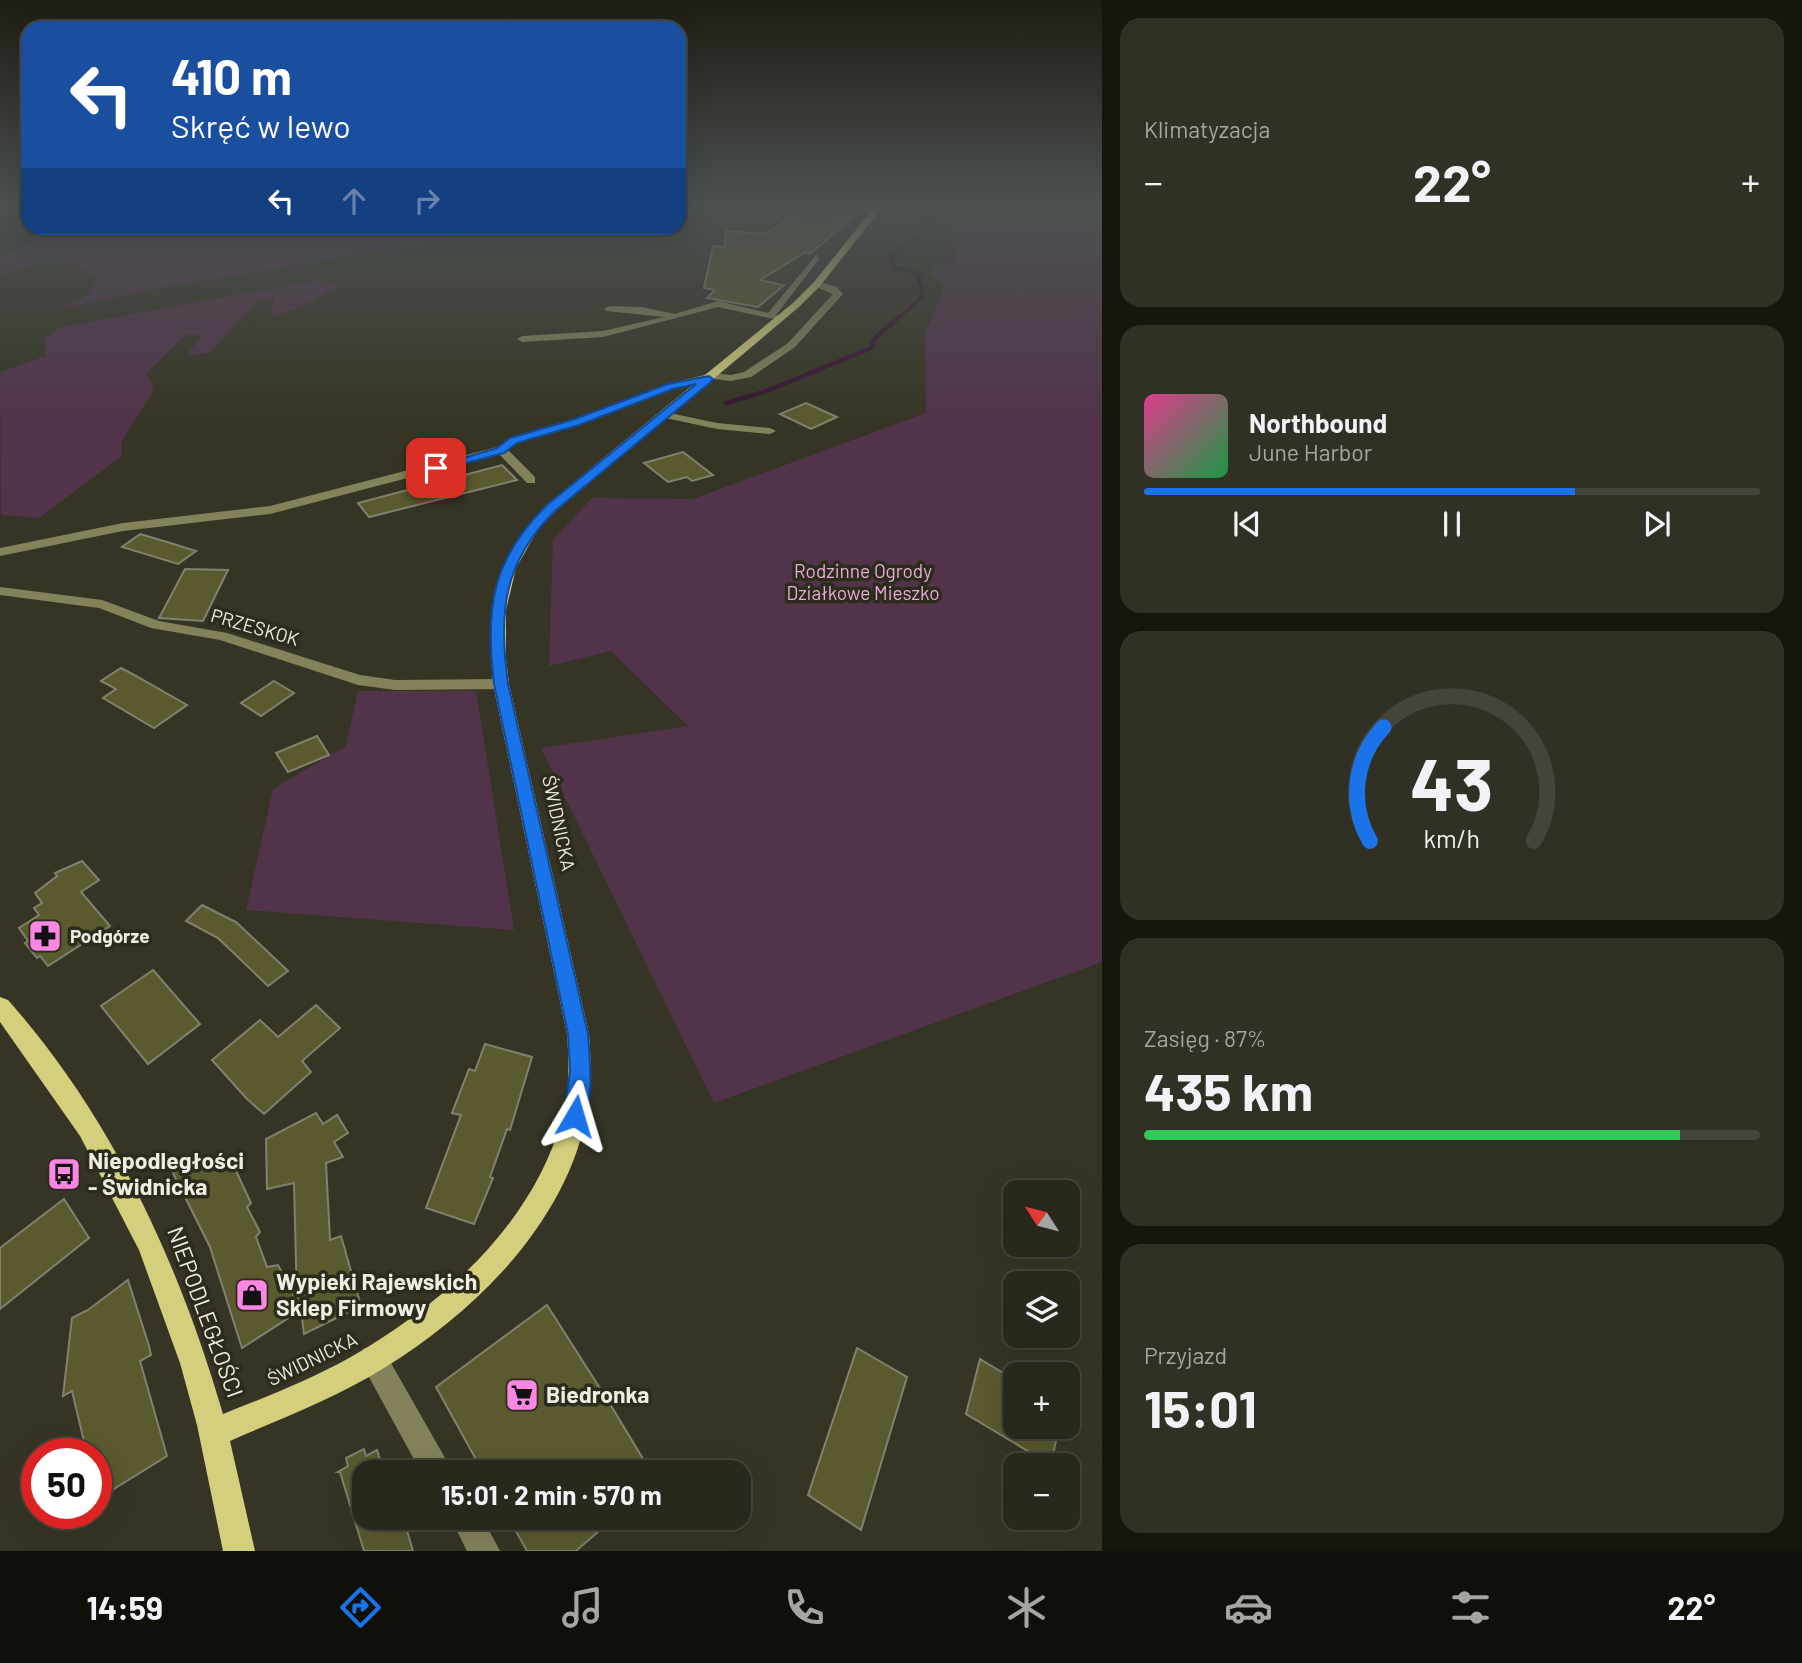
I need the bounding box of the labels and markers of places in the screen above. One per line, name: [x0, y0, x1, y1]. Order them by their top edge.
pin: [406, 438, 466, 498]
pharmacy icon: Podgórze: [26, 917, 64, 955]
place label: Podgórze: [70, 924, 150, 947]
place label: Niepodległości - Świdnicka: [88, 1146, 244, 1200]
bus stop icon: Niepodległości - Świdnicka: [45, 1155, 83, 1193]
place label: Wypieki Rajewskich Sklep Firmowy: [276, 1267, 477, 1321]
shop icon: Wypieki Rajewskich Sklep Firmowy: [233, 1276, 271, 1314]
supermarket icon: Biedronka: [503, 1376, 541, 1414]
place label: Biedronka: [546, 1380, 649, 1408]

